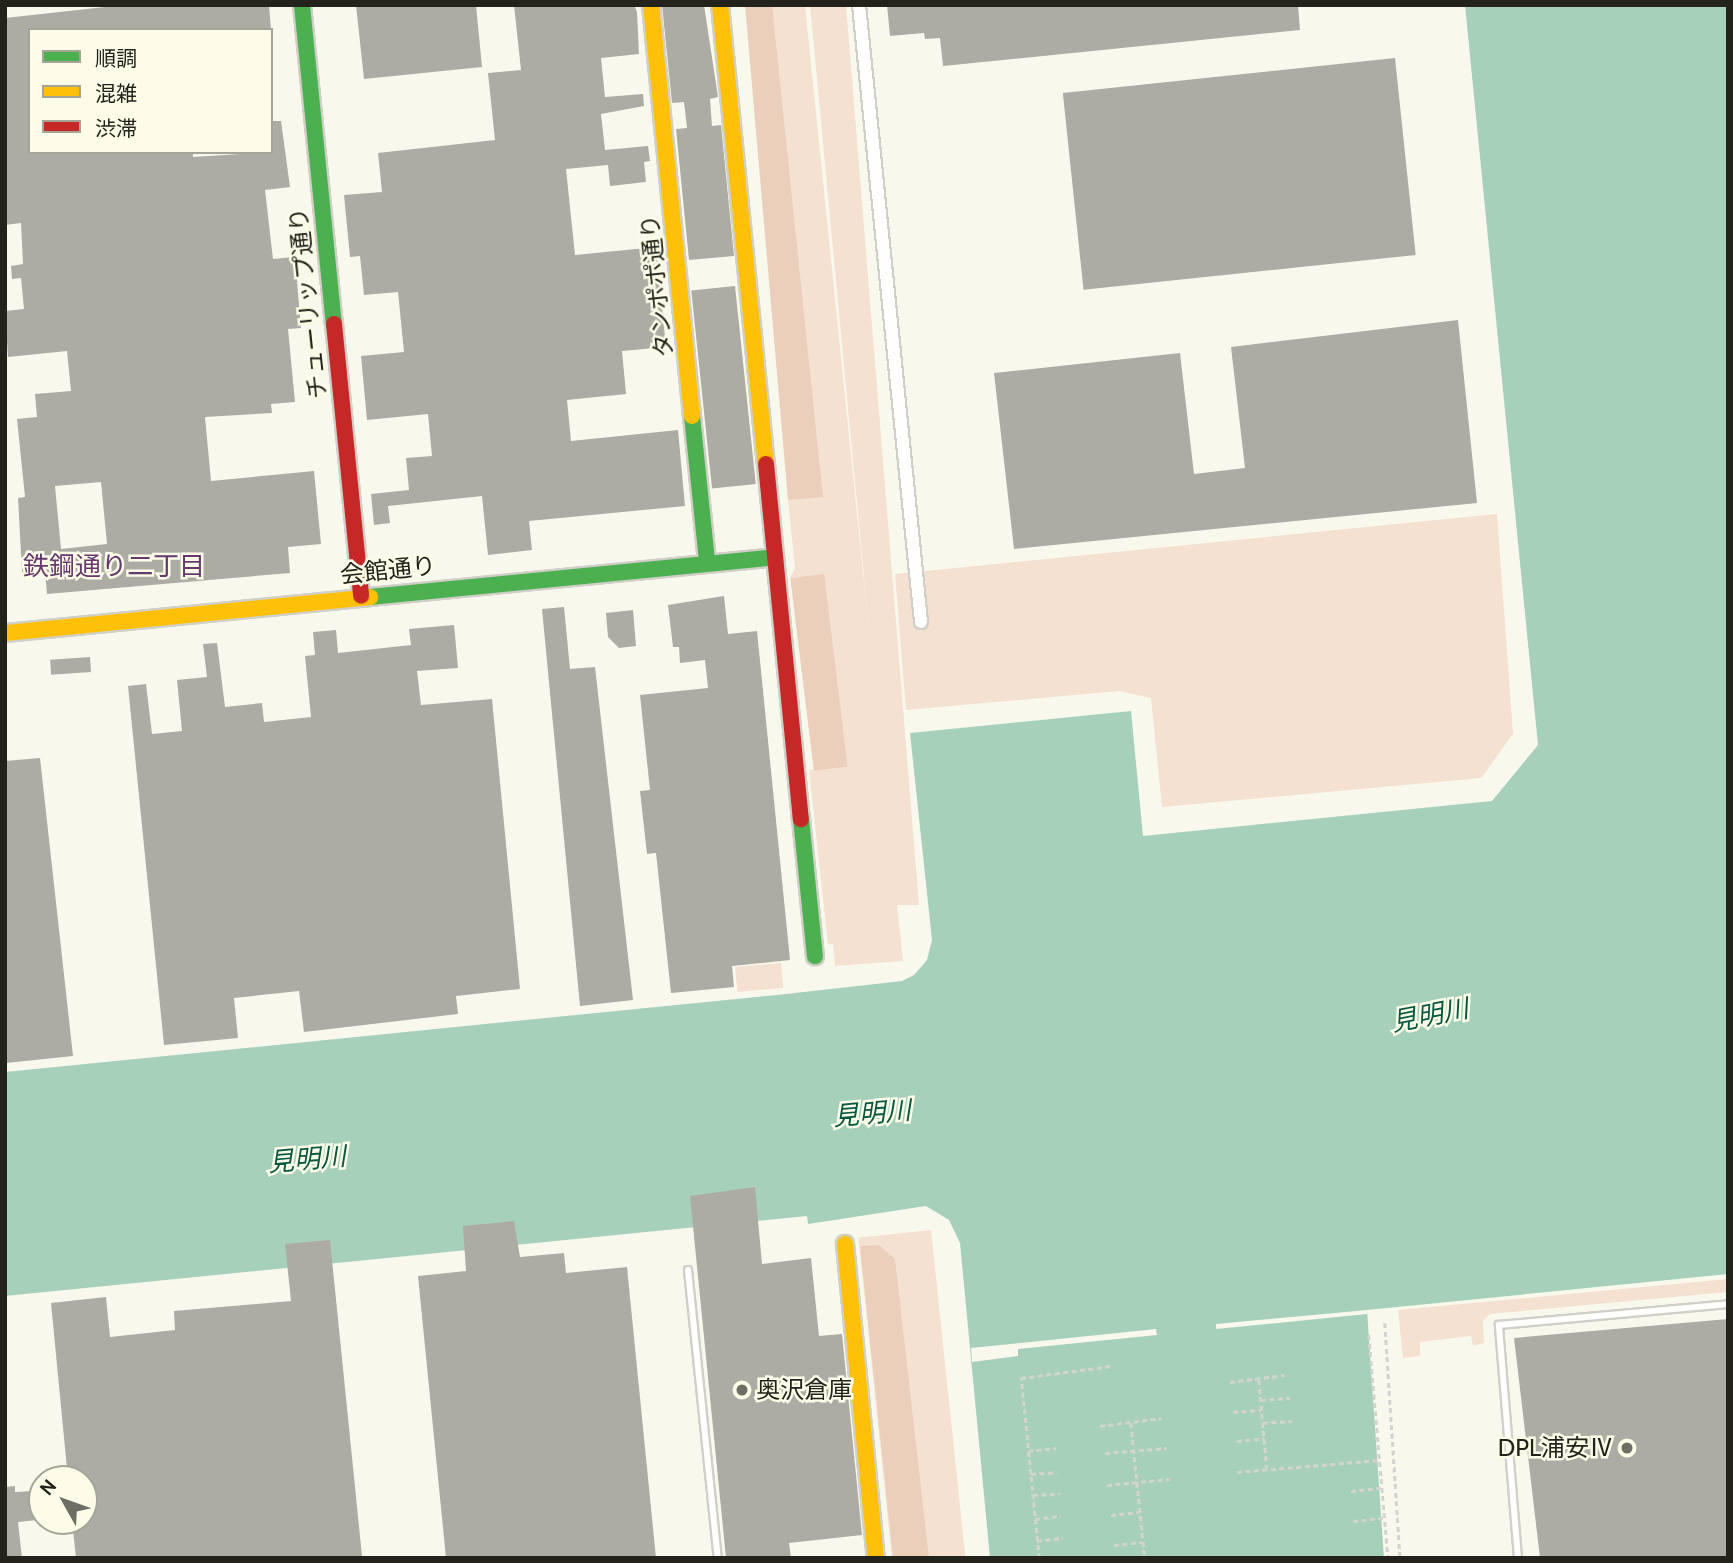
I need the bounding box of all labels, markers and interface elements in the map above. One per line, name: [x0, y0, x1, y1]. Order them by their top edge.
legend: [28, 28, 273, 154]
text: 順調: [95, 46, 137, 71]
text: 混雑: [95, 81, 137, 106]
text: 渋滞: [95, 116, 137, 141]
street label: チューリップ通り: [284, 206, 332, 400]
street label: タンポポ通り: [635, 213, 679, 359]
district label: 鉄鋼通り二丁目: [23, 551, 205, 583]
street label: 会館通り: [339, 551, 437, 589]
water label: 見明川: [1389, 993, 1471, 1039]
water label: 見明川: [832, 1095, 912, 1133]
water label: 見明川: [267, 1141, 347, 1179]
place label: 奥沢倉庫: [756, 1376, 852, 1404]
marker: 奥沢倉庫: [734, 1382, 750, 1398]
place label: DPL浦安Ⅳ: [1498, 1434, 1613, 1462]
marker: DPL浦安Ⅳ: [1619, 1440, 1635, 1456]
north arrow: [28, 1465, 98, 1535]
text: N: [35, 1475, 61, 1500]

